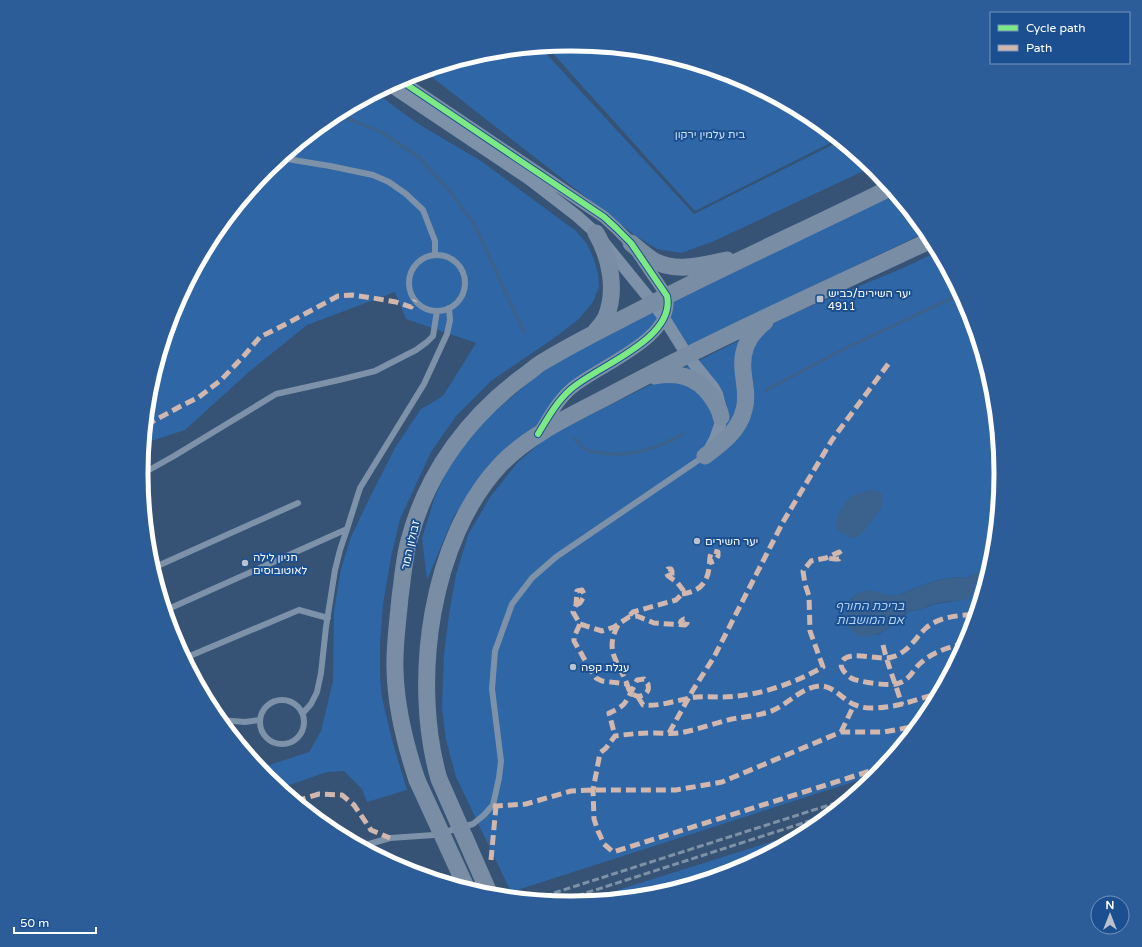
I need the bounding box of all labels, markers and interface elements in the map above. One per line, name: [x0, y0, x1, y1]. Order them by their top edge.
legend: [990, 12, 1130, 64]
text: Cycle path: [1026, 21, 1085, 35]
text: Path: [1026, 41, 1052, 55]
park label: בית עלמין ירקון: [675, 128, 745, 141]
place label: יער השירים/כביש 4911: [828, 287, 911, 313]
marker: יער השירים/כביש 4911: [815, 294, 825, 304]
street label: זבולון המר: [398, 519, 423, 571]
place label: יער השירים: [705, 535, 758, 548]
marker: יער השירים: [692, 536, 702, 546]
place label: חניון לילה לאוטובוסים: [253, 551, 307, 577]
marker: חניון לילה לאוטובוסים: [240, 558, 250, 568]
water label: בריכת החורף אם המושבות: [835, 599, 905, 627]
place label: עגלת קפה: [581, 661, 629, 674]
marker: עגלת קפה: [568, 662, 578, 672]
north arrow: [1090, 895, 1130, 935]
text: N: [1106, 899, 1114, 912]
scale bar: [14, 909, 96, 935]
text: 50 m: [20, 916, 49, 930]

